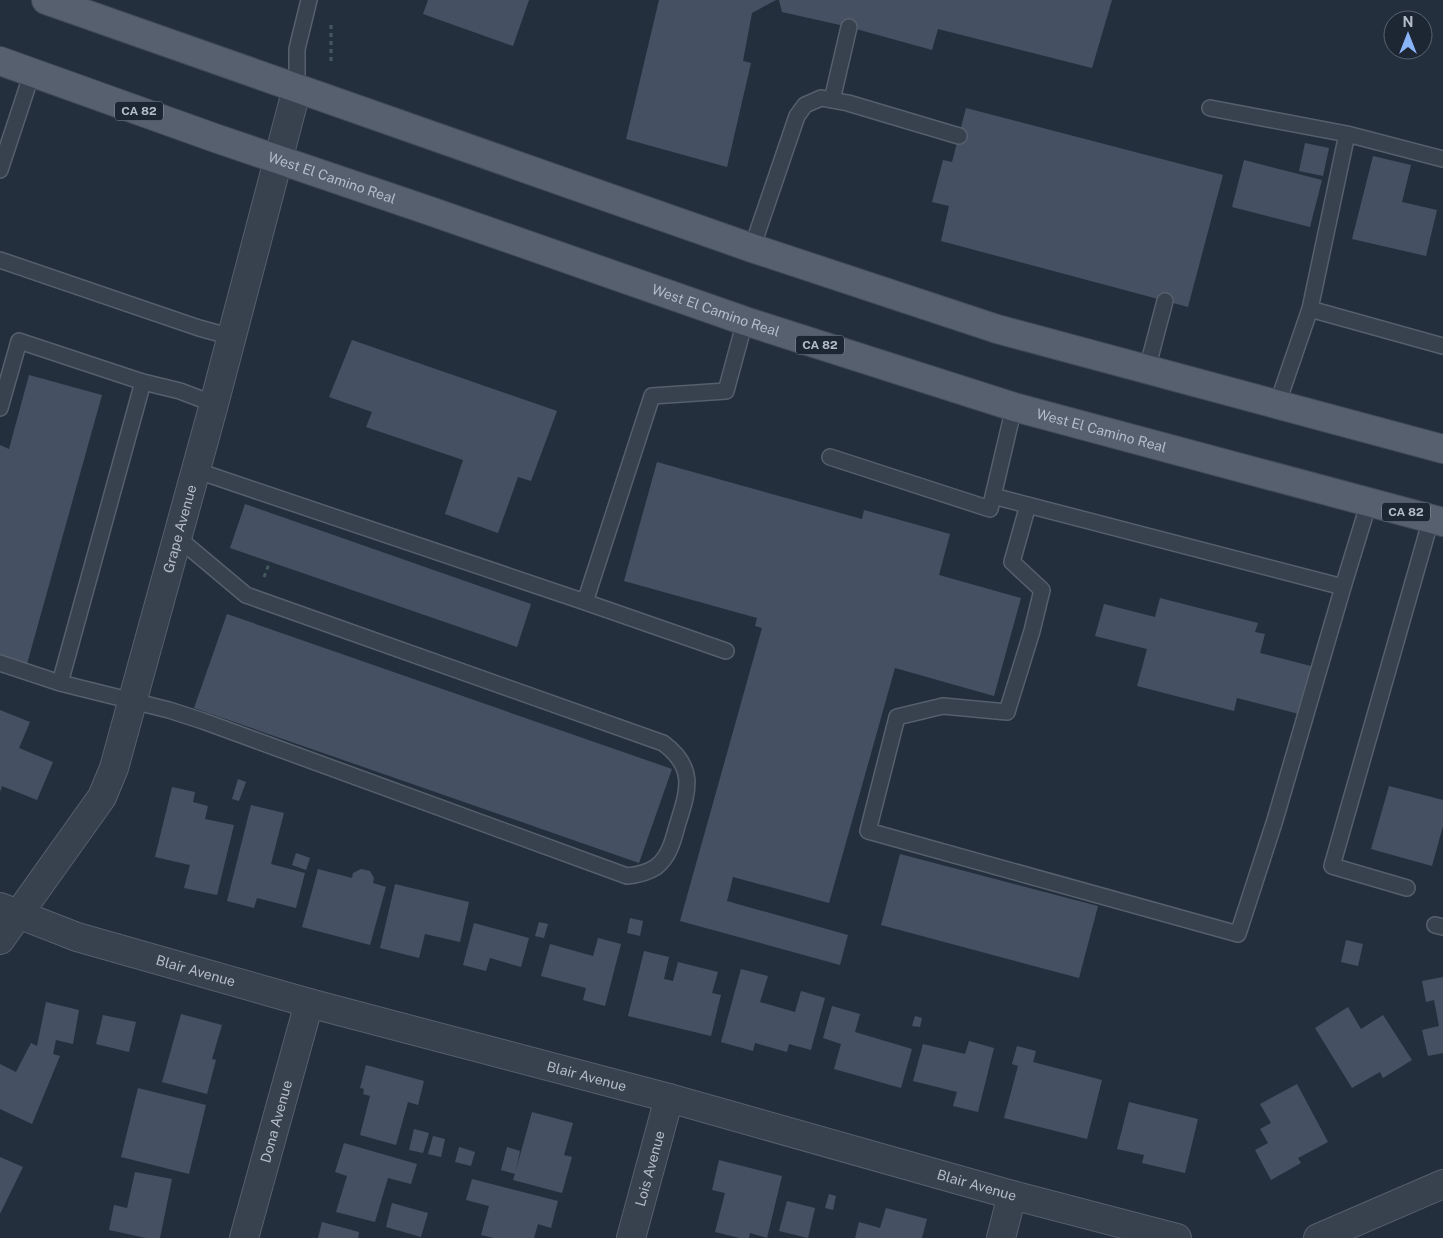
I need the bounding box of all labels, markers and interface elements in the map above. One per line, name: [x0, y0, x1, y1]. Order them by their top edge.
north arrow: [1383, 10, 1433, 60]
text: N: [1403, 14, 1413, 30]
road number: CA 82: [115, 102, 163, 120]
street label: West El Camino Real: [266, 149, 398, 207]
street label: West El Camino Real: [650, 281, 782, 340]
road number: CA 82: [796, 336, 844, 354]
street label: West El Camino Real: [1035, 405, 1168, 456]
street label: Grape Avenue: [160, 483, 199, 575]
road number: CA 82: [1382, 502, 1430, 522]
street label: Blair Avenue: [154, 952, 237, 990]
street label: Blair Avenue: [545, 1058, 628, 1094]
street label: Dona Avenue: [257, 1078, 295, 1164]
street label: Lois Avenue: [632, 1129, 668, 1208]
street label: Blair Avenue: [935, 1166, 1018, 1204]

